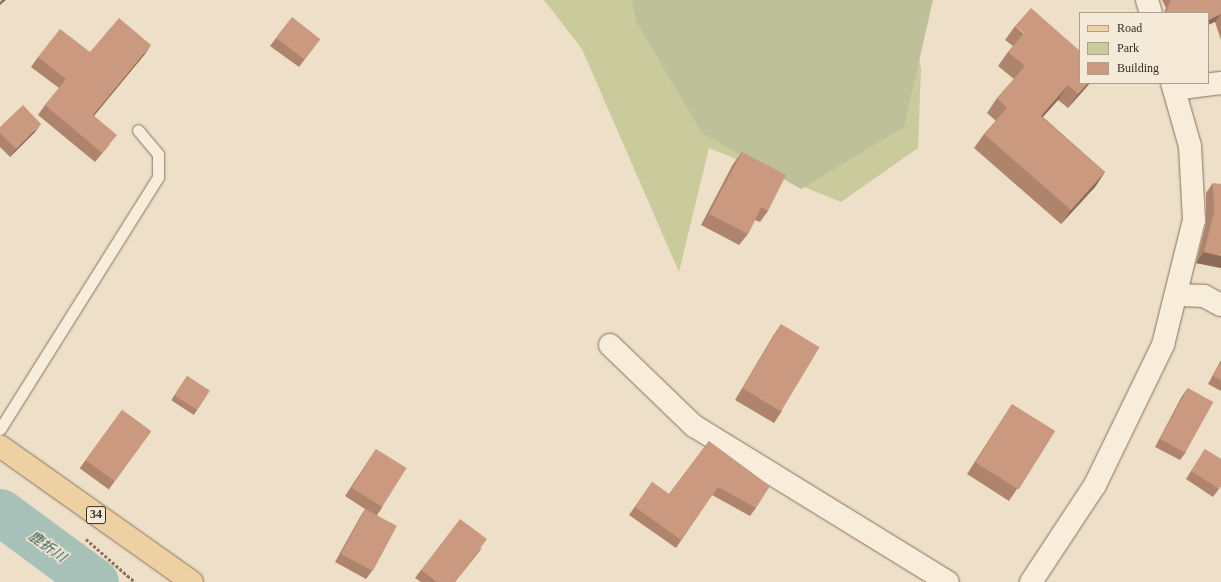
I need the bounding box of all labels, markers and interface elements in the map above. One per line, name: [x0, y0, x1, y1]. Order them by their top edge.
legend: [1079, 12, 1209, 84]
text: Road: [1117, 21, 1142, 35]
text: Park: [1117, 41, 1139, 55]
text: Building: [1117, 61, 1159, 75]
road number: 34: [86, 505, 106, 525]
water label: 鹿折川: [25, 528, 69, 566]

